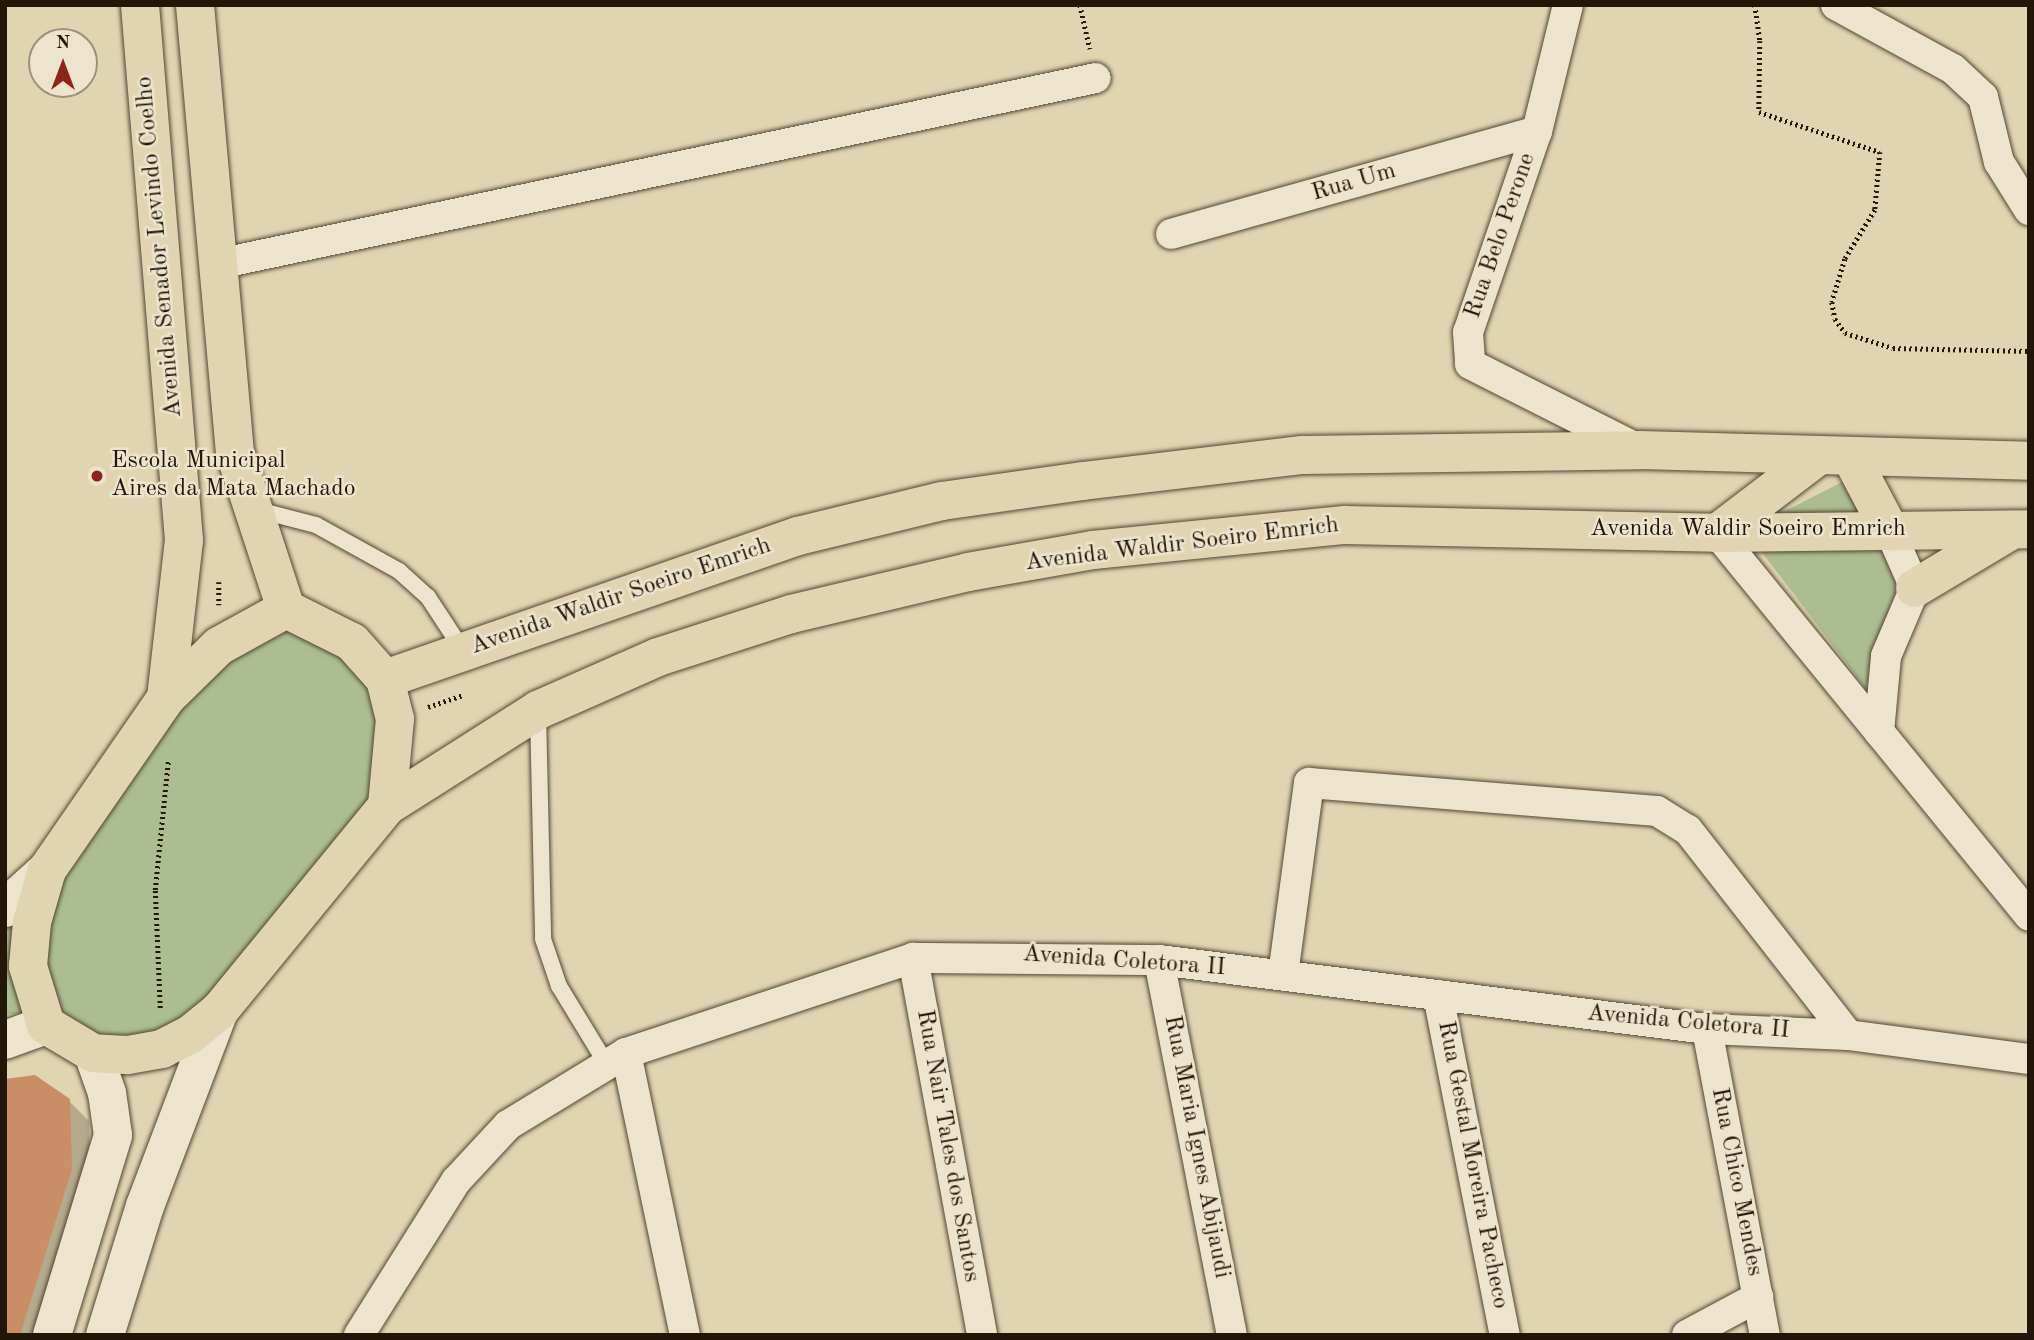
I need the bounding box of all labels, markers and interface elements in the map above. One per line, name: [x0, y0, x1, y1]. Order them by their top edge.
north arrow: [28, 28, 98, 98]
text: N: [56, 34, 70, 53]
street label: Avenida Senador Levindo Coelho: [131, 75, 189, 419]
street label: Rua Belo Perone: [1459, 149, 1543, 323]
street label: Rua Um: [1309, 157, 1399, 209]
place label: Escola Municipal Aires da Mata Machado: [111, 448, 356, 504]
marker: Escola Municipal Aires da Mata Machado: [89, 468, 105, 484]
street label: Avenida Waldir Soeiro Emrich: [1024, 511, 1340, 579]
street label: Avenida Waldir Soeiro Emrich: [1590, 516, 1906, 544]
street label: Avenida Waldir Soeiro Emrich: [467, 532, 775, 662]
street label: Avenida Coletora II: [1022, 941, 1226, 983]
street label: Avenida Coletora II: [1586, 1000, 1790, 1046]
street label: Rua Nair Tales dos Santos: [909, 1007, 985, 1285]
street label: Rua Maria Ignes Abijaudi: [1156, 1013, 1236, 1281]
street label: Rua Gestal Moreira Pacheco: [1430, 1019, 1514, 1311]
street label: Rua Chico Mendes: [1704, 1085, 1768, 1279]

